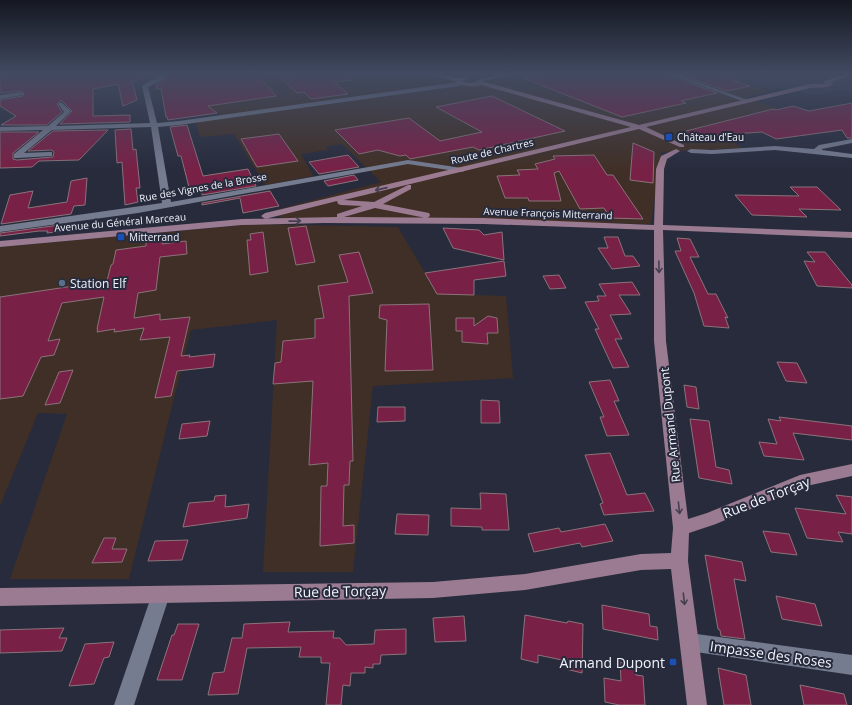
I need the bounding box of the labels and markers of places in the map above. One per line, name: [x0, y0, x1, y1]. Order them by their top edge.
place label: Château d'Eau: [677, 130, 744, 144]
marker: Château d'Eau: [664, 132, 674, 142]
place label: Mitterrand: [129, 230, 179, 244]
marker: Mitterrand: [116, 232, 126, 242]
place label: Station Elf: [70, 275, 127, 292]
marker: Station Elf: [57, 278, 67, 288]
place label: Armand Dupont: [560, 653, 665, 672]
marker: Armand Dupont: [668, 657, 678, 667]

